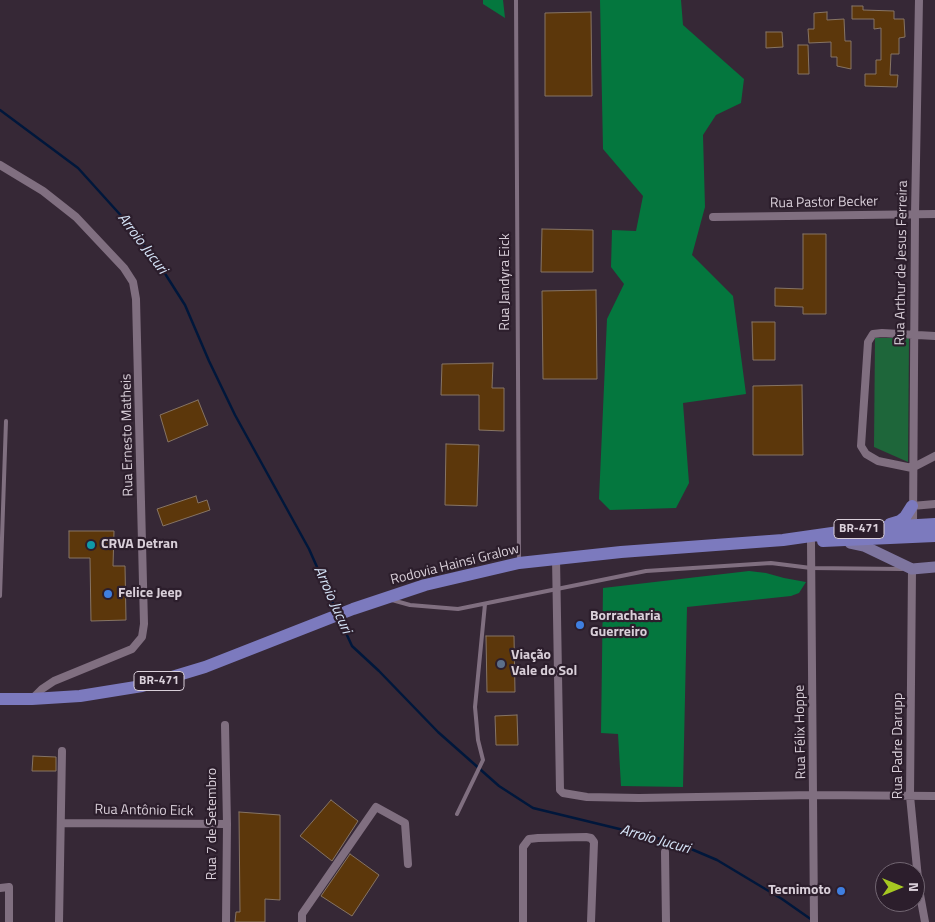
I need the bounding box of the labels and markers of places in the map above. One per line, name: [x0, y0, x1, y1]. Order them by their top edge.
place label: CRVA Detran: [101, 537, 178, 553]
marker: CRVA Detran: [85, 539, 97, 551]
place label: Felice Jeep: [118, 586, 182, 602]
marker: Felice Jeep: [102, 588, 114, 600]
place label: Borracharia Guerreiro: [590, 609, 661, 642]
marker: Borracharia Guerreiro: [574, 619, 586, 631]
place label: Viação Vale do Sol: [511, 648, 577, 680]
marker: Viação Vale do Sol: [495, 658, 507, 670]
place label: Tecnimoto: [768, 883, 831, 899]
marker: Tecnimoto: [835, 885, 847, 897]

